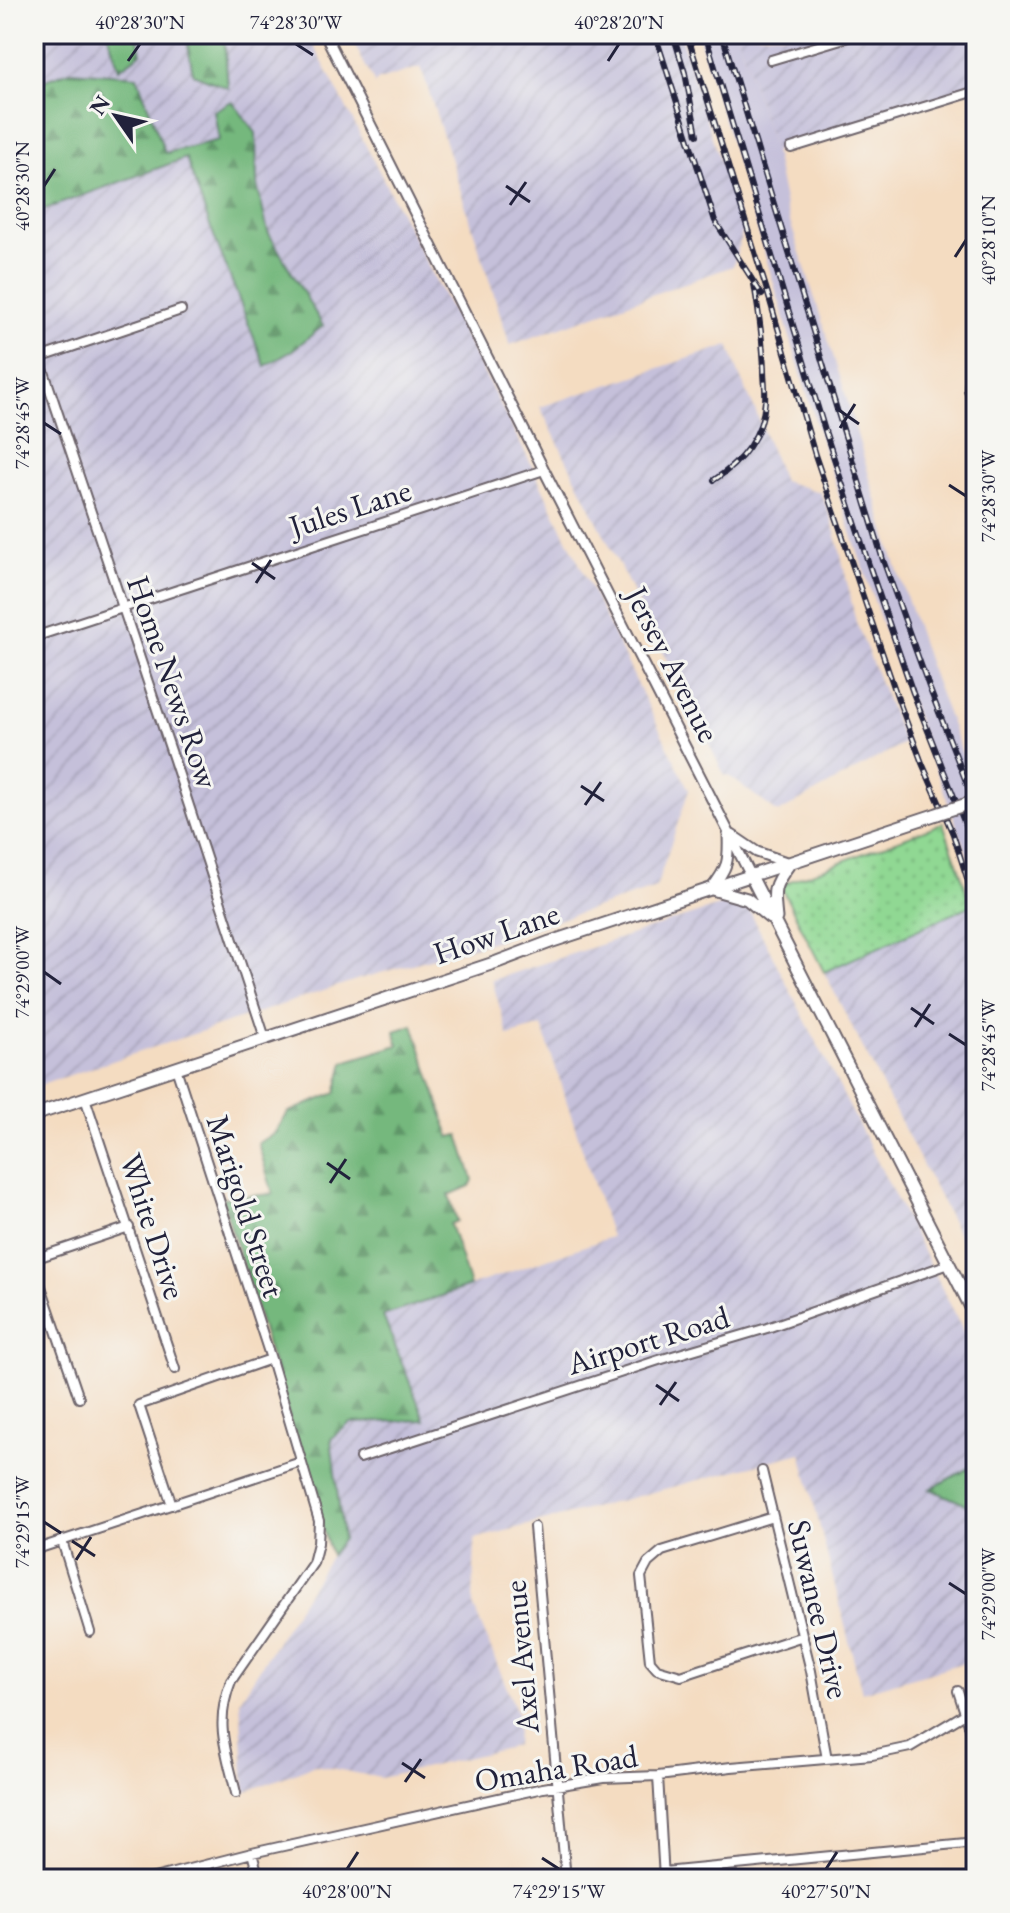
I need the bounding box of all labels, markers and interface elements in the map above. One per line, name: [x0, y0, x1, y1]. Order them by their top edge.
text: 40°28'30"N: [95, 9, 185, 35]
text: 74°28'30"W: [250, 9, 343, 35]
text: 40°28'20"N: [574, 9, 664, 35]
north arrow: [76, 76, 156, 156]
text: N: [83, 89, 117, 121]
text: 40°28'30"N: [9, 141, 35, 231]
text: 40°28'10"N: [975, 195, 1001, 285]
text: 74°28'45"W: [9, 376, 35, 469]
text: 74°28'30"W: [975, 449, 1001, 542]
street label: Jules Lane: [281, 469, 416, 548]
street label: Home News Row: [117, 570, 229, 795]
street label: Jersey Avenue: [615, 576, 730, 749]
street label: How Lane: [427, 892, 565, 974]
text: 74°29'00"W: [9, 925, 35, 1018]
text: 74°28'45"W: [975, 998, 1001, 1091]
street label: Marigold Street: [197, 1109, 295, 1303]
street label: White Drive: [110, 1148, 196, 1304]
street label: Airport Road: [561, 1295, 735, 1385]
text: 74°29'15"W: [9, 1475, 35, 1568]
street label: Suwanee Drive: [778, 1515, 860, 1703]
text: 74°29'00"W: [975, 1547, 1001, 1640]
street label: Axel Avenue: [493, 1579, 549, 1736]
street label: Omaha Road: [471, 1734, 641, 1802]
text: 40°28'00"N: [302, 1878, 392, 1904]
text: 74°29'15"W: [513, 1878, 606, 1904]
text: 40°27'50"N: [781, 1878, 871, 1904]

